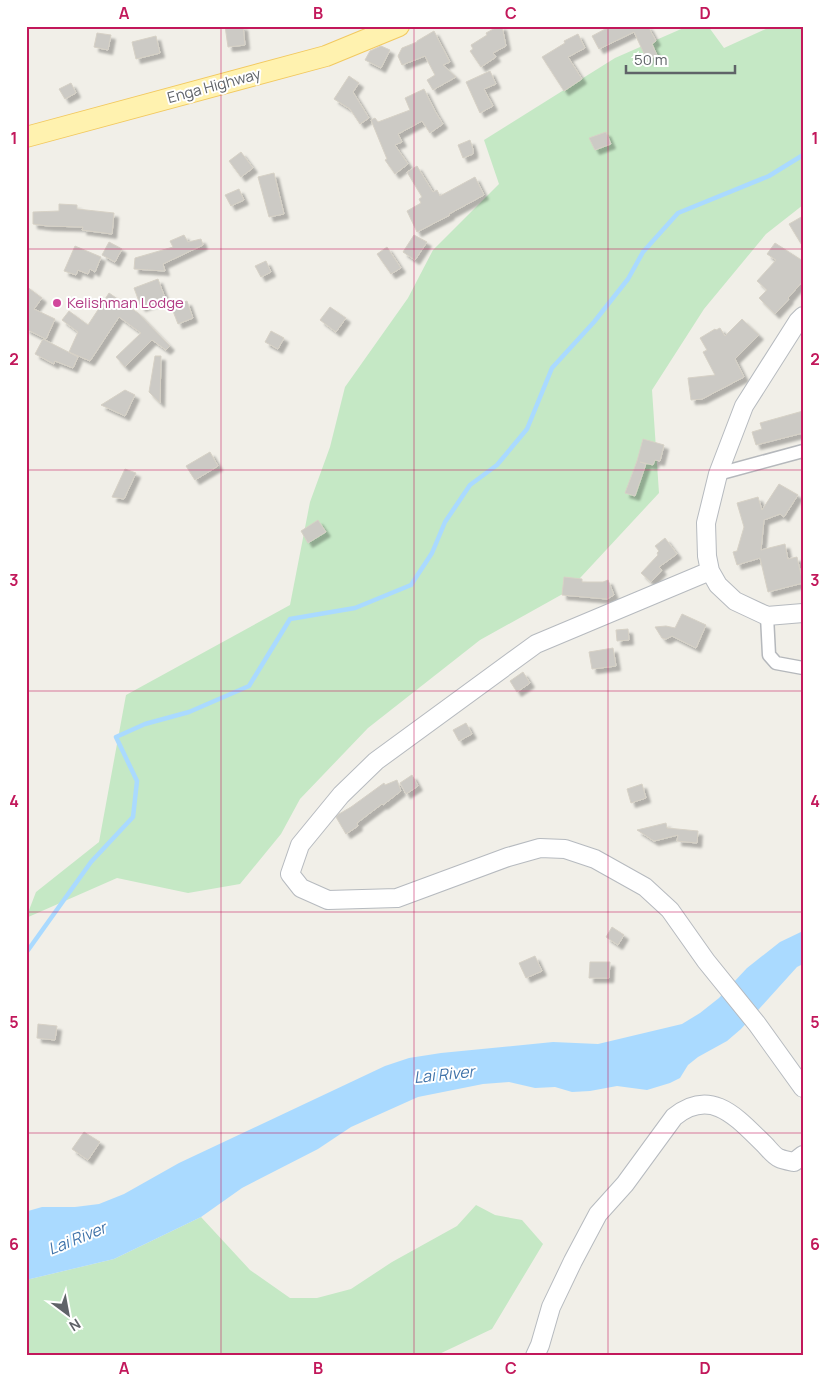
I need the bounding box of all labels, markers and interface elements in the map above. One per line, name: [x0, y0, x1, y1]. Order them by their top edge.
text: A: [119, 2, 130, 24]
text: B: [313, 2, 323, 24]
text: C: [505, 2, 517, 24]
text: D: [699, 2, 711, 24]
scale bar: [626, 42, 735, 74]
text: 50 m: [634, 49, 668, 70]
street label: Enga Highway: [165, 63, 263, 108]
text: 1: [10, 127, 18, 149]
text: 1: [811, 127, 819, 149]
place label: Kelishman Lodge: [67, 292, 184, 313]
marker: Kelishman Lodge: [51, 297, 63, 309]
text: 2: [9, 348, 19, 370]
text: 2: [810, 348, 820, 370]
text: 3: [9, 569, 19, 591]
text: 3: [810, 569, 820, 591]
text: 4: [9, 790, 19, 812]
text: 4: [810, 790, 820, 812]
text: 5: [9, 1011, 19, 1033]
text: 5: [810, 1011, 820, 1033]
water label: Lai River: [413, 1060, 478, 1088]
water label: Lai River: [45, 1216, 111, 1260]
text: 6: [9, 1233, 19, 1255]
text: 6: [810, 1233, 820, 1255]
north arrow: [42, 1290, 92, 1340]
text: N: [66, 1315, 84, 1336]
text: A: [119, 1357, 130, 1379]
text: B: [313, 1357, 323, 1379]
text: C: [505, 1357, 517, 1379]
text: D: [699, 1357, 711, 1379]

